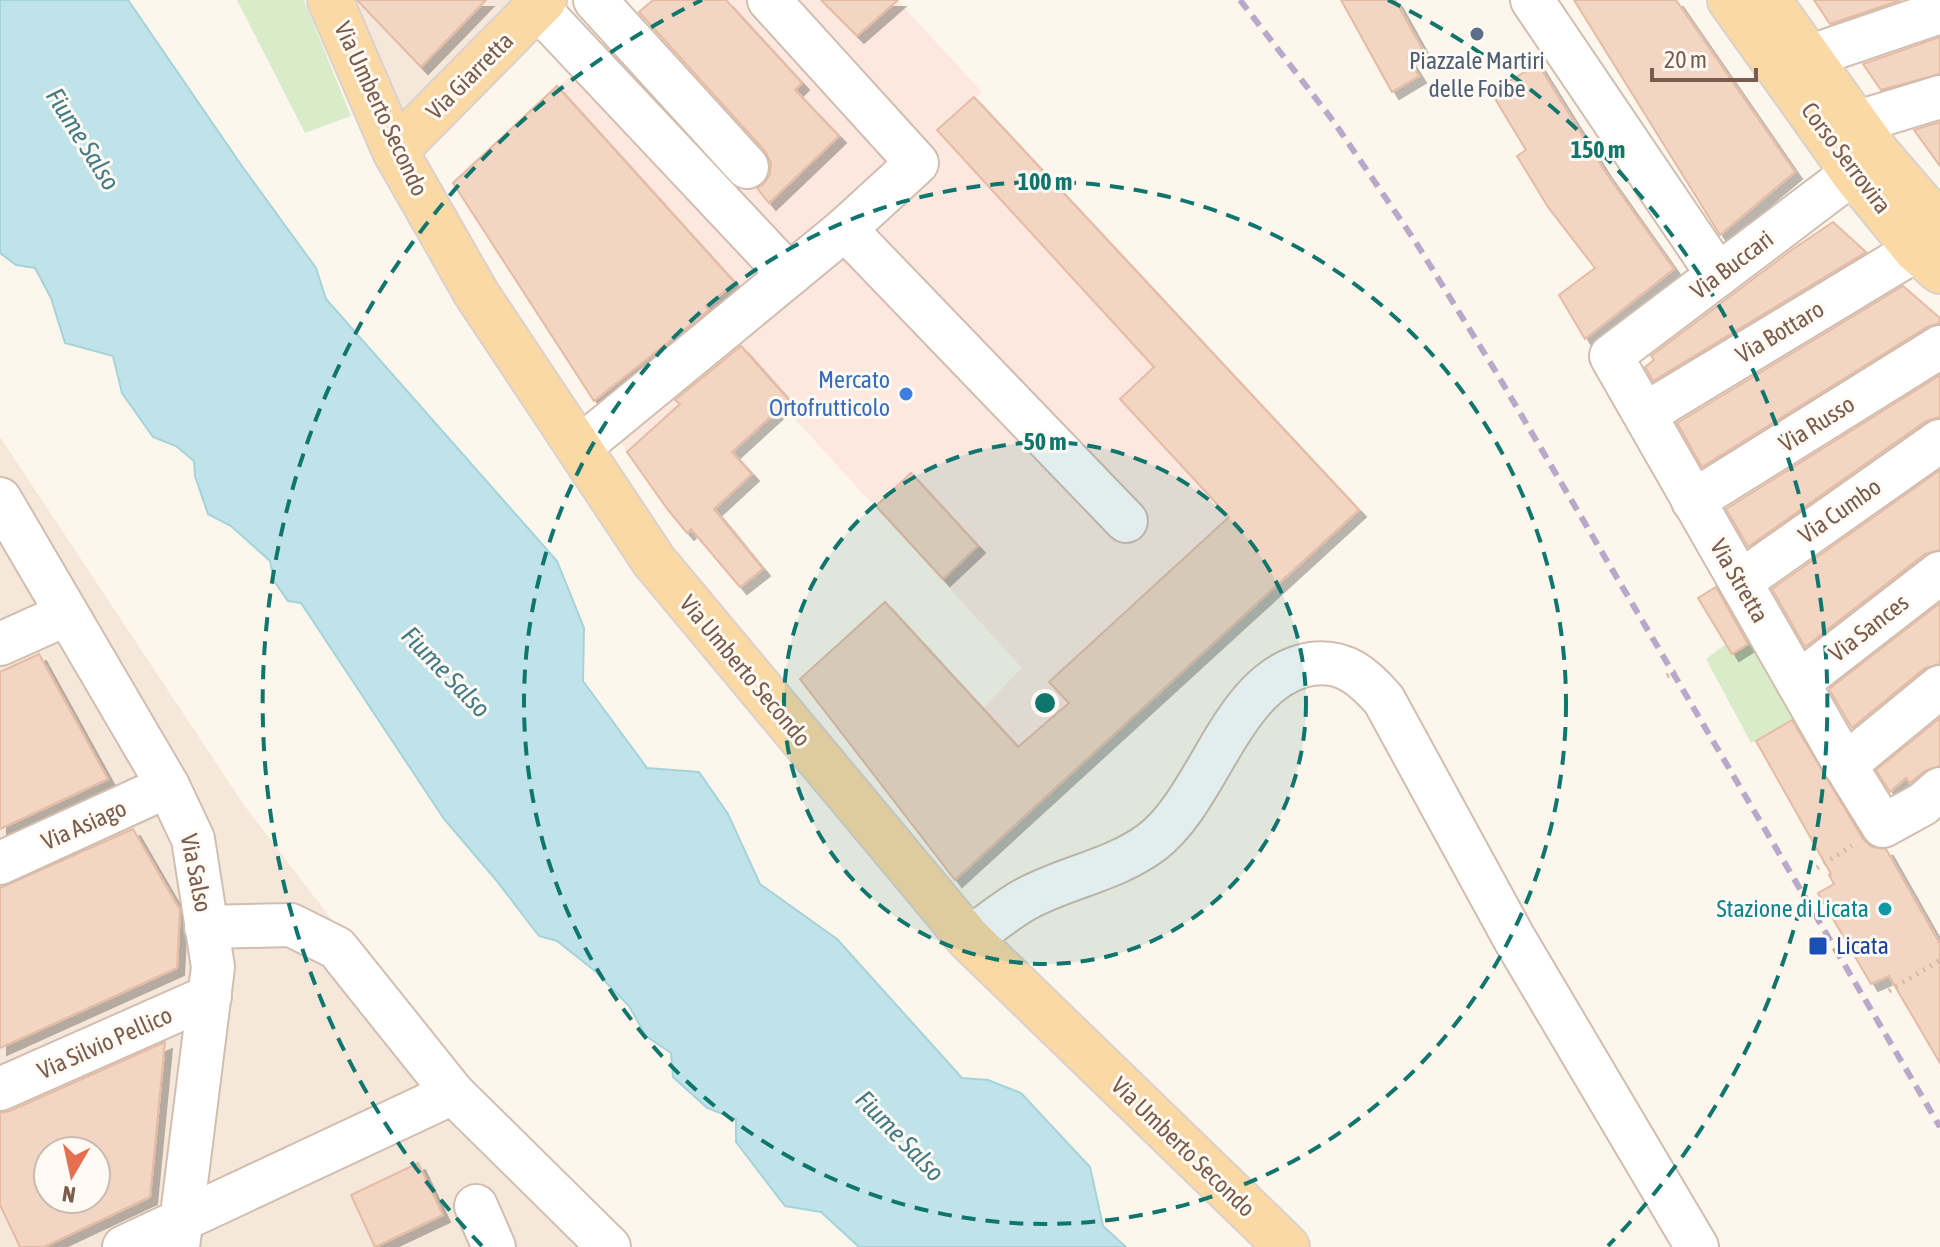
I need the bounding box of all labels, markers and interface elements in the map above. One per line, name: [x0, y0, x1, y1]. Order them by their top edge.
street label: Via Umberto Secondo: [329, 18, 434, 200]
marker: Piazzale Martiri delle Foibe: [1468, 25, 1486, 43]
street label: Via Giarretta: [421, 27, 518, 124]
scale bar: [1652, 32, 1756, 82]
text: 20 m: [1664, 46, 1707, 73]
place label: Piazzale Martiri delle Foibe: [1409, 47, 1545, 102]
water label: Fiume Salso: [40, 83, 126, 195]
street label: Corso Serrovira: [1796, 97, 1897, 218]
text: 150 m: [1571, 136, 1625, 163]
text: 100 m: [1018, 168, 1072, 195]
street label: Via Buccari: [1685, 225, 1778, 304]
street label: Via Bottaro: [1731, 295, 1829, 368]
place label: Mercato Ortofrutticolo: [769, 366, 890, 421]
marker: Mercato Ortofrutticolo: [897, 385, 915, 403]
street label: Via Russo: [1774, 390, 1859, 457]
text: 50 m: [1023, 428, 1067, 455]
street label: Via Cumbo: [1793, 473, 1886, 549]
street label: Via Stretta: [1705, 534, 1774, 627]
street label: Via Sances: [1824, 588, 1914, 667]
street label: Via Umberto Secondo: [674, 590, 816, 752]
water label: Fiume Salso: [395, 620, 497, 724]
centre of rings: [1031, 689, 1059, 717]
street label: Via Asiago: [37, 794, 130, 855]
street label: Via Salso: [176, 832, 217, 914]
place label: Stazione di Licata: [1716, 895, 1869, 922]
marker: Stazione di Licata: [1876, 900, 1894, 918]
place label: Licata: [1836, 932, 1889, 959]
marker: Licata: [1807, 935, 1829, 957]
street label: Via Silvio Pellico: [33, 1001, 176, 1084]
street label: Via Umberto Secondo: [1106, 1071, 1261, 1222]
water label: Fiume Salso: [849, 1084, 951, 1188]
north arrow: [32, 1135, 112, 1215]
text: N: [60, 1181, 77, 1209]

